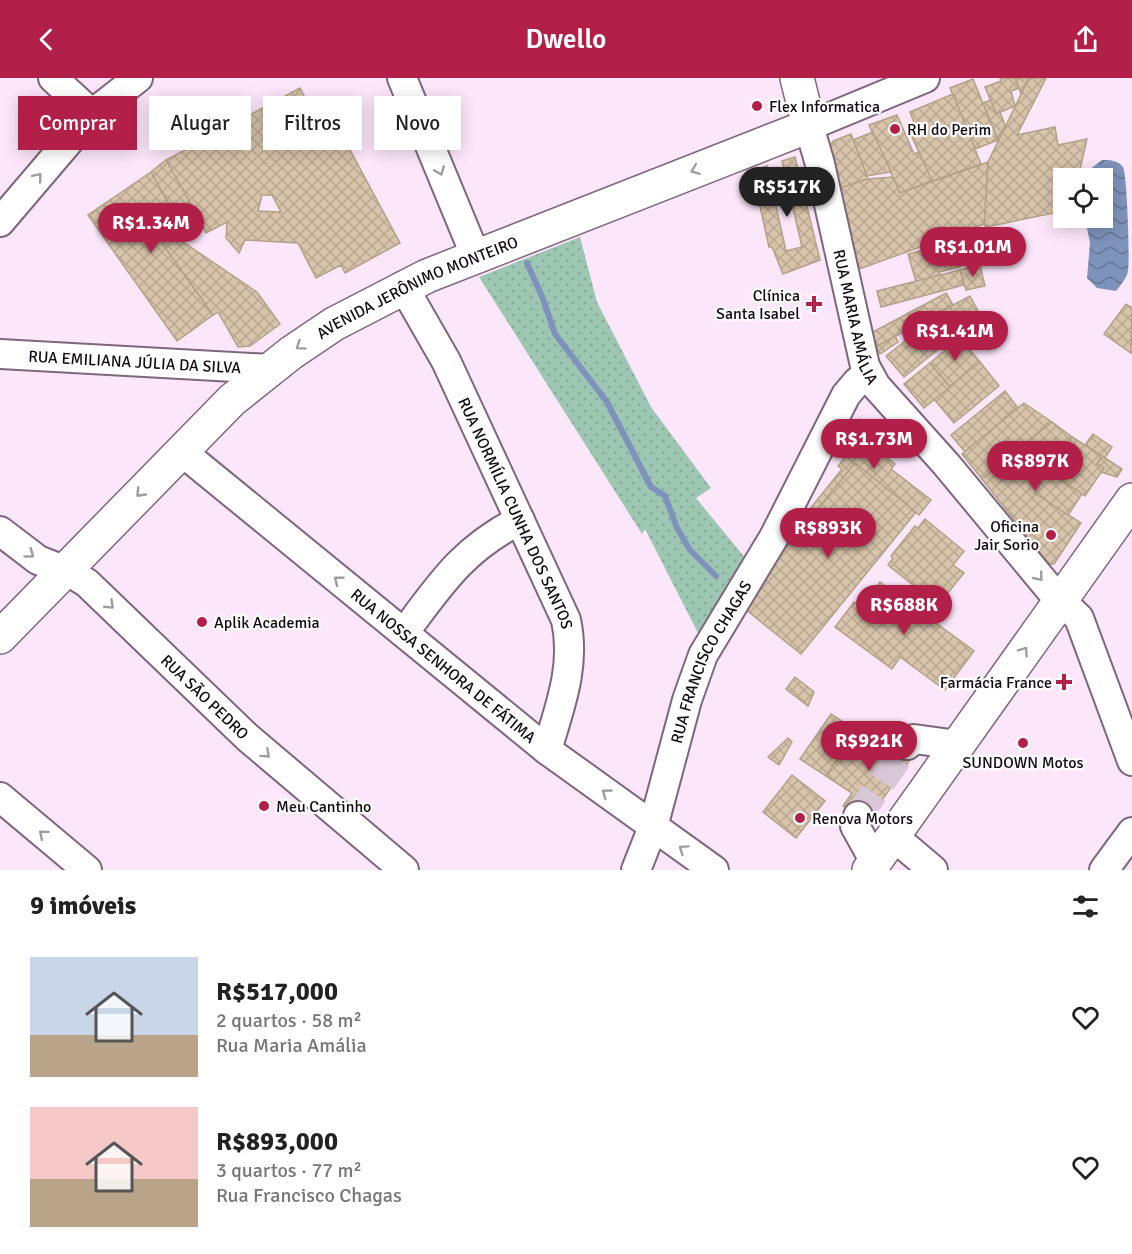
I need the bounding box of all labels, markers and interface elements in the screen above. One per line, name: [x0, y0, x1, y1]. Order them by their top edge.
icon: back: [30, 23, 63, 56]
text: Dwello: [526, 23, 606, 56]
icon: share: [1069, 23, 1102, 56]
chip: Comprar: [18, 96, 137, 150]
chip: Alugar: [149, 96, 251, 150]
chip: Filtros: [263, 96, 362, 150]
chip: Novo: [374, 96, 461, 150]
place label: Flex Informatica: [769, 97, 880, 117]
marker: Flex Informatica: [750, 99, 764, 113]
place label: RH do Perim: [907, 120, 991, 140]
marker: RH do Perim: [888, 122, 902, 136]
one-way arrow: [691, 163, 702, 175]
one-way arrow: [433, 165, 445, 176]
pin: R$517K: [738, 167, 836, 218]
map controls: [1053, 168, 1113, 228]
button: locate: [1053, 168, 1113, 228]
one-way arrow: [30, 173, 41, 184]
text: R$517K: [753, 174, 821, 199]
pin: R$1.34M: [96, 203, 206, 254]
text: R$1.34M: [112, 210, 190, 235]
pin: R$1.01M: [918, 227, 1028, 278]
street label: AVENIDA JERÔNIMO MONTEIRO: [313, 232, 521, 344]
text: R$1.01M: [934, 234, 1012, 259]
street label: RUA MARIA AMÁLIA: [828, 247, 882, 388]
place label: Clínica Santa Isabel: [716, 286, 800, 324]
marker: Clínica Santa Isabel: [805, 295, 823, 313]
pin: R$1.41M: [900, 311, 1010, 362]
text: R$1.41M: [916, 318, 994, 343]
one-way arrow: [296, 339, 307, 350]
street label: RUA EMILIANA JÚLIA DA SILVA: [28, 347, 242, 378]
street label: RUA NORMÍLIA CUNHA DOS SANTOS: [453, 394, 577, 631]
pin: R$1.73M: [819, 419, 929, 470]
text: R$1.73M: [835, 426, 913, 451]
pin: R$897K: [986, 441, 1084, 492]
text: R$897K: [1001, 448, 1069, 473]
one-way arrow: [136, 485, 147, 496]
pin: R$893K: [779, 508, 877, 559]
text: R$893K: [794, 515, 862, 540]
place label: Oficina Jair Sorio: [974, 517, 1039, 555]
marker: Oficina Jair Sorio: [1044, 528, 1058, 542]
one-way arrow: [23, 547, 34, 558]
one-way arrow: [1032, 570, 1043, 581]
one-way arrow: [334, 576, 345, 587]
street label: RUA FRANCISCO CHAGAS: [667, 577, 756, 746]
street label: RUA NOSSA SENHORA DE FÁTIMA: [346, 585, 540, 748]
pin: R$688K: [855, 585, 953, 636]
text: R$688K: [870, 592, 938, 617]
one-way arrow: [103, 598, 114, 609]
place label: Aplik Academia: [214, 613, 320, 633]
marker: Aplik Academia: [195, 615, 209, 629]
one-way arrow: [1017, 647, 1028, 658]
street label: RUA SÃO PEDRO: [156, 651, 252, 744]
place label: Farmácia France: [940, 673, 1052, 693]
marker: Farmácia France: [1057, 675, 1071, 689]
pin: R$921K: [820, 721, 918, 772]
text: R$921K: [835, 728, 903, 753]
marker: SUNDOWN Motos: [1016, 736, 1030, 750]
one-way arrow: [260, 747, 270, 758]
place label: SUNDOWN Motos: [962, 753, 1084, 773]
one-way arrow: [601, 789, 612, 800]
place label: Meu Cantinho: [276, 797, 371, 817]
marker: Meu Cantinho: [257, 799, 271, 813]
place label: Renova Motors: [812, 809, 913, 829]
marker: Renova Motors: [793, 811, 807, 825]
one-way arrow: [39, 830, 50, 841]
one-way arrow: [679, 845, 690, 856]
text: 9 imóveis: [30, 890, 136, 922]
icon: filters: [1069, 890, 1102, 923]
text: R$517,000: [216, 976, 338, 1008]
icon: home: [78, 981, 150, 1053]
icon: heart: [1069, 1001, 1102, 1034]
text: 2 quartos · 58 m²: [216, 1008, 362, 1033]
text: Rua Maria Amália: [216, 1033, 367, 1058]
text: R$893,000: [216, 1126, 338, 1158]
icon: home: [78, 1131, 150, 1203]
icon: heart: [1069, 1151, 1102, 1184]
text: 3 quartos · 77 m²: [216, 1158, 362, 1183]
text: Rua Francisco Chagas: [216, 1183, 402, 1208]

